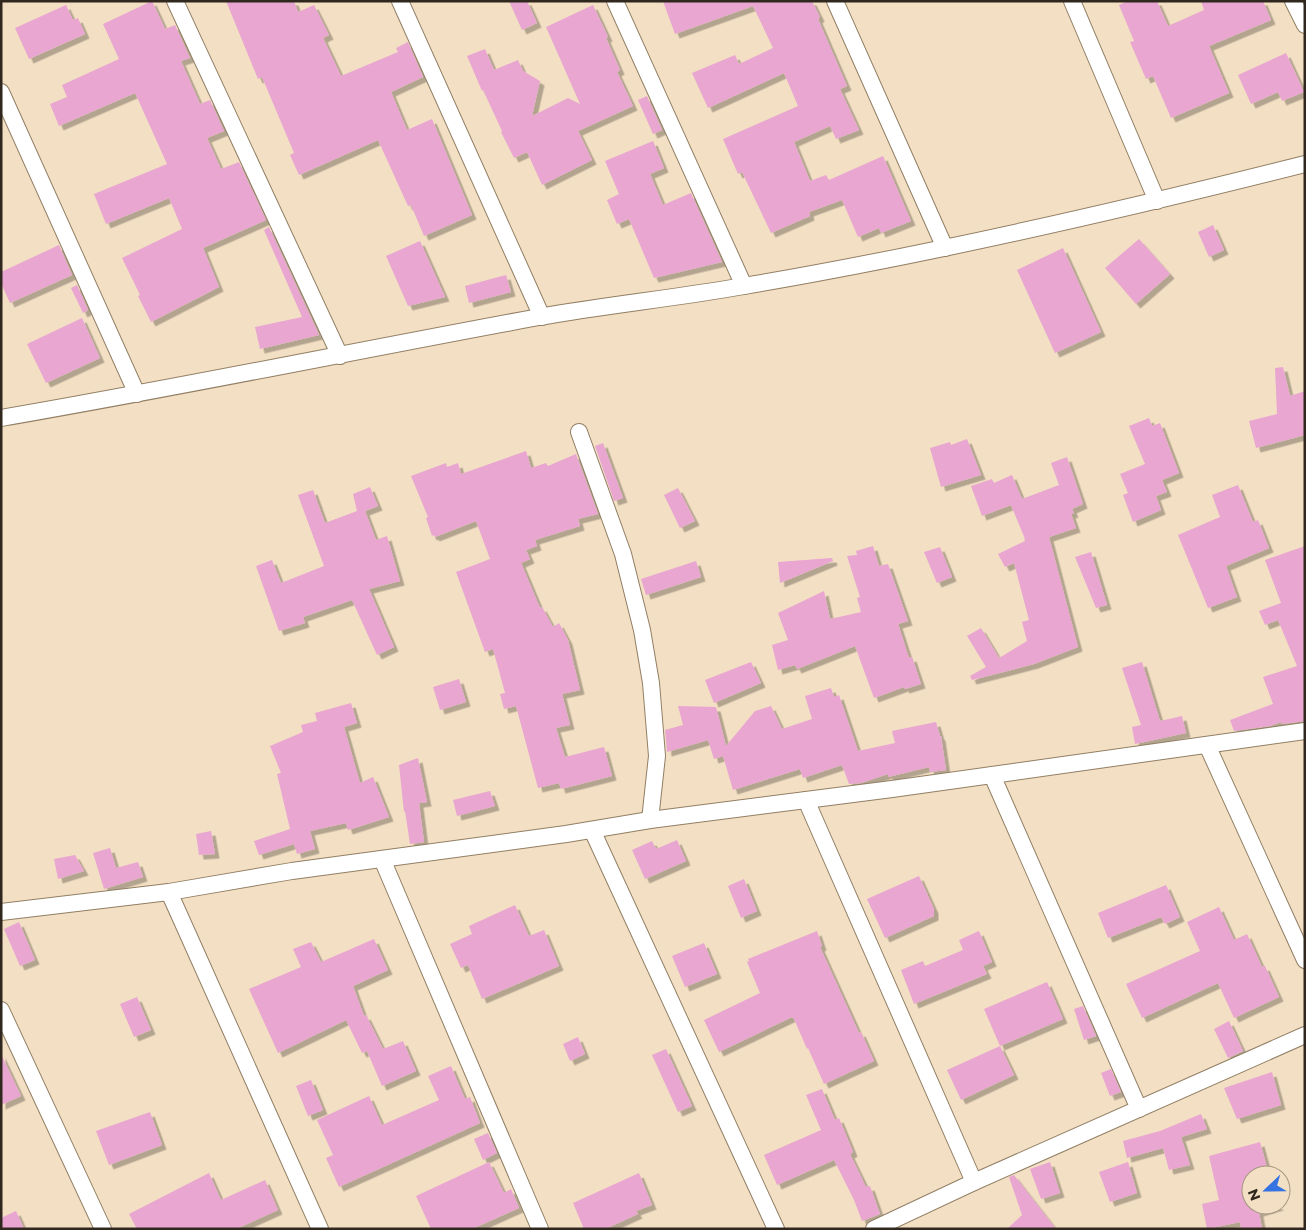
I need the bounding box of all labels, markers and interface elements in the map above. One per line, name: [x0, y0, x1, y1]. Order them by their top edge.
north arrow: [1241, 1165, 1291, 1215]
text: N: [1243, 1186, 1264, 1203]

